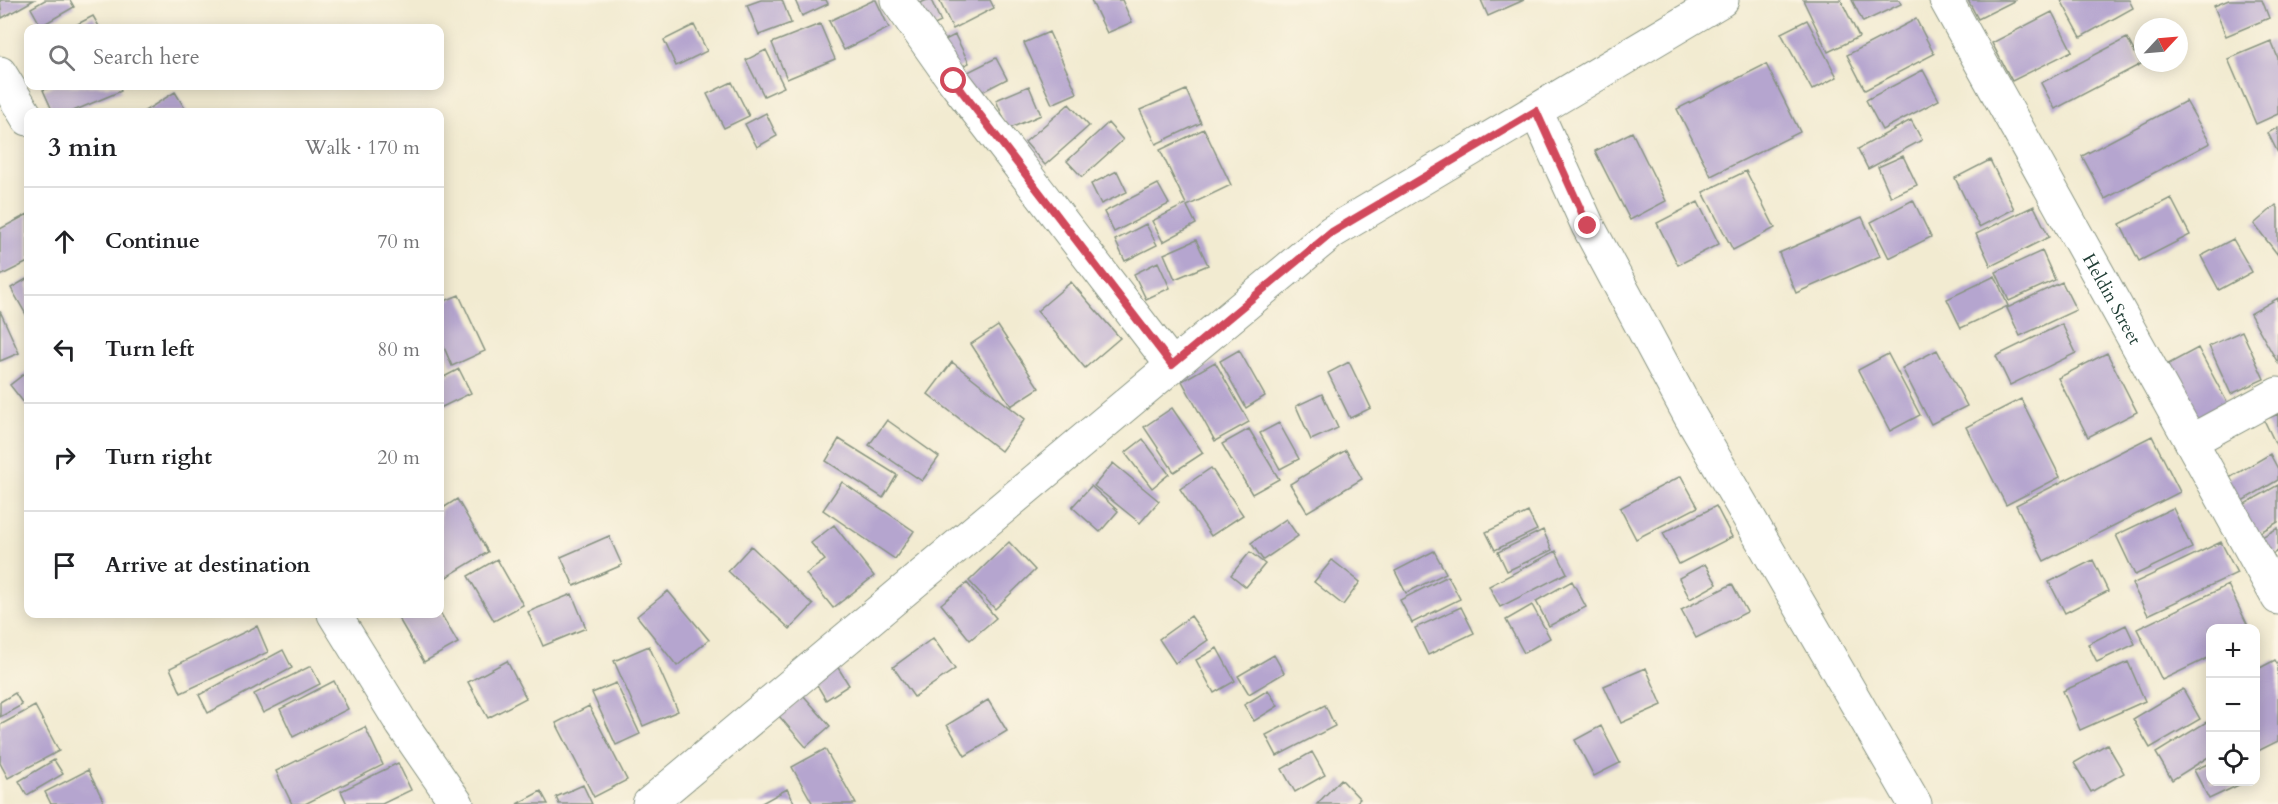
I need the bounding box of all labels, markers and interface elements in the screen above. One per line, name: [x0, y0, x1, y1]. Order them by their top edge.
north arrow: [2134, 18, 2188, 72]
search box: [24, 24, 444, 90]
icon: search: [45, 41, 78, 74]
text: Search here: [93, 42, 200, 72]
route start: [940, 67, 966, 93]
text: 3 min: [48, 130, 117, 165]
text: Walk · 170 m: [305, 134, 420, 161]
route end: [1574, 212, 1600, 238]
icon: ahead: [48, 225, 81, 258]
text: Continue: [105, 226, 200, 256]
text: 70 m: [377, 228, 420, 255]
street label: Heldin Street: [2076, 249, 2147, 350]
icon: left: [48, 333, 81, 366]
text: Turn left: [105, 334, 194, 364]
text: 80 m: [377, 336, 420, 363]
icon: right: [48, 441, 81, 474]
text: Turn right: [105, 442, 212, 472]
text: 20 m: [377, 444, 420, 471]
icon: arrive: [48, 549, 81, 582]
text: Arrive at destination: [105, 550, 310, 580]
map controls: [2206, 624, 2260, 786]
button: +: [2206, 624, 2260, 678]
button: −: [2206, 678, 2260, 732]
button: locate: [2206, 732, 2260, 786]

